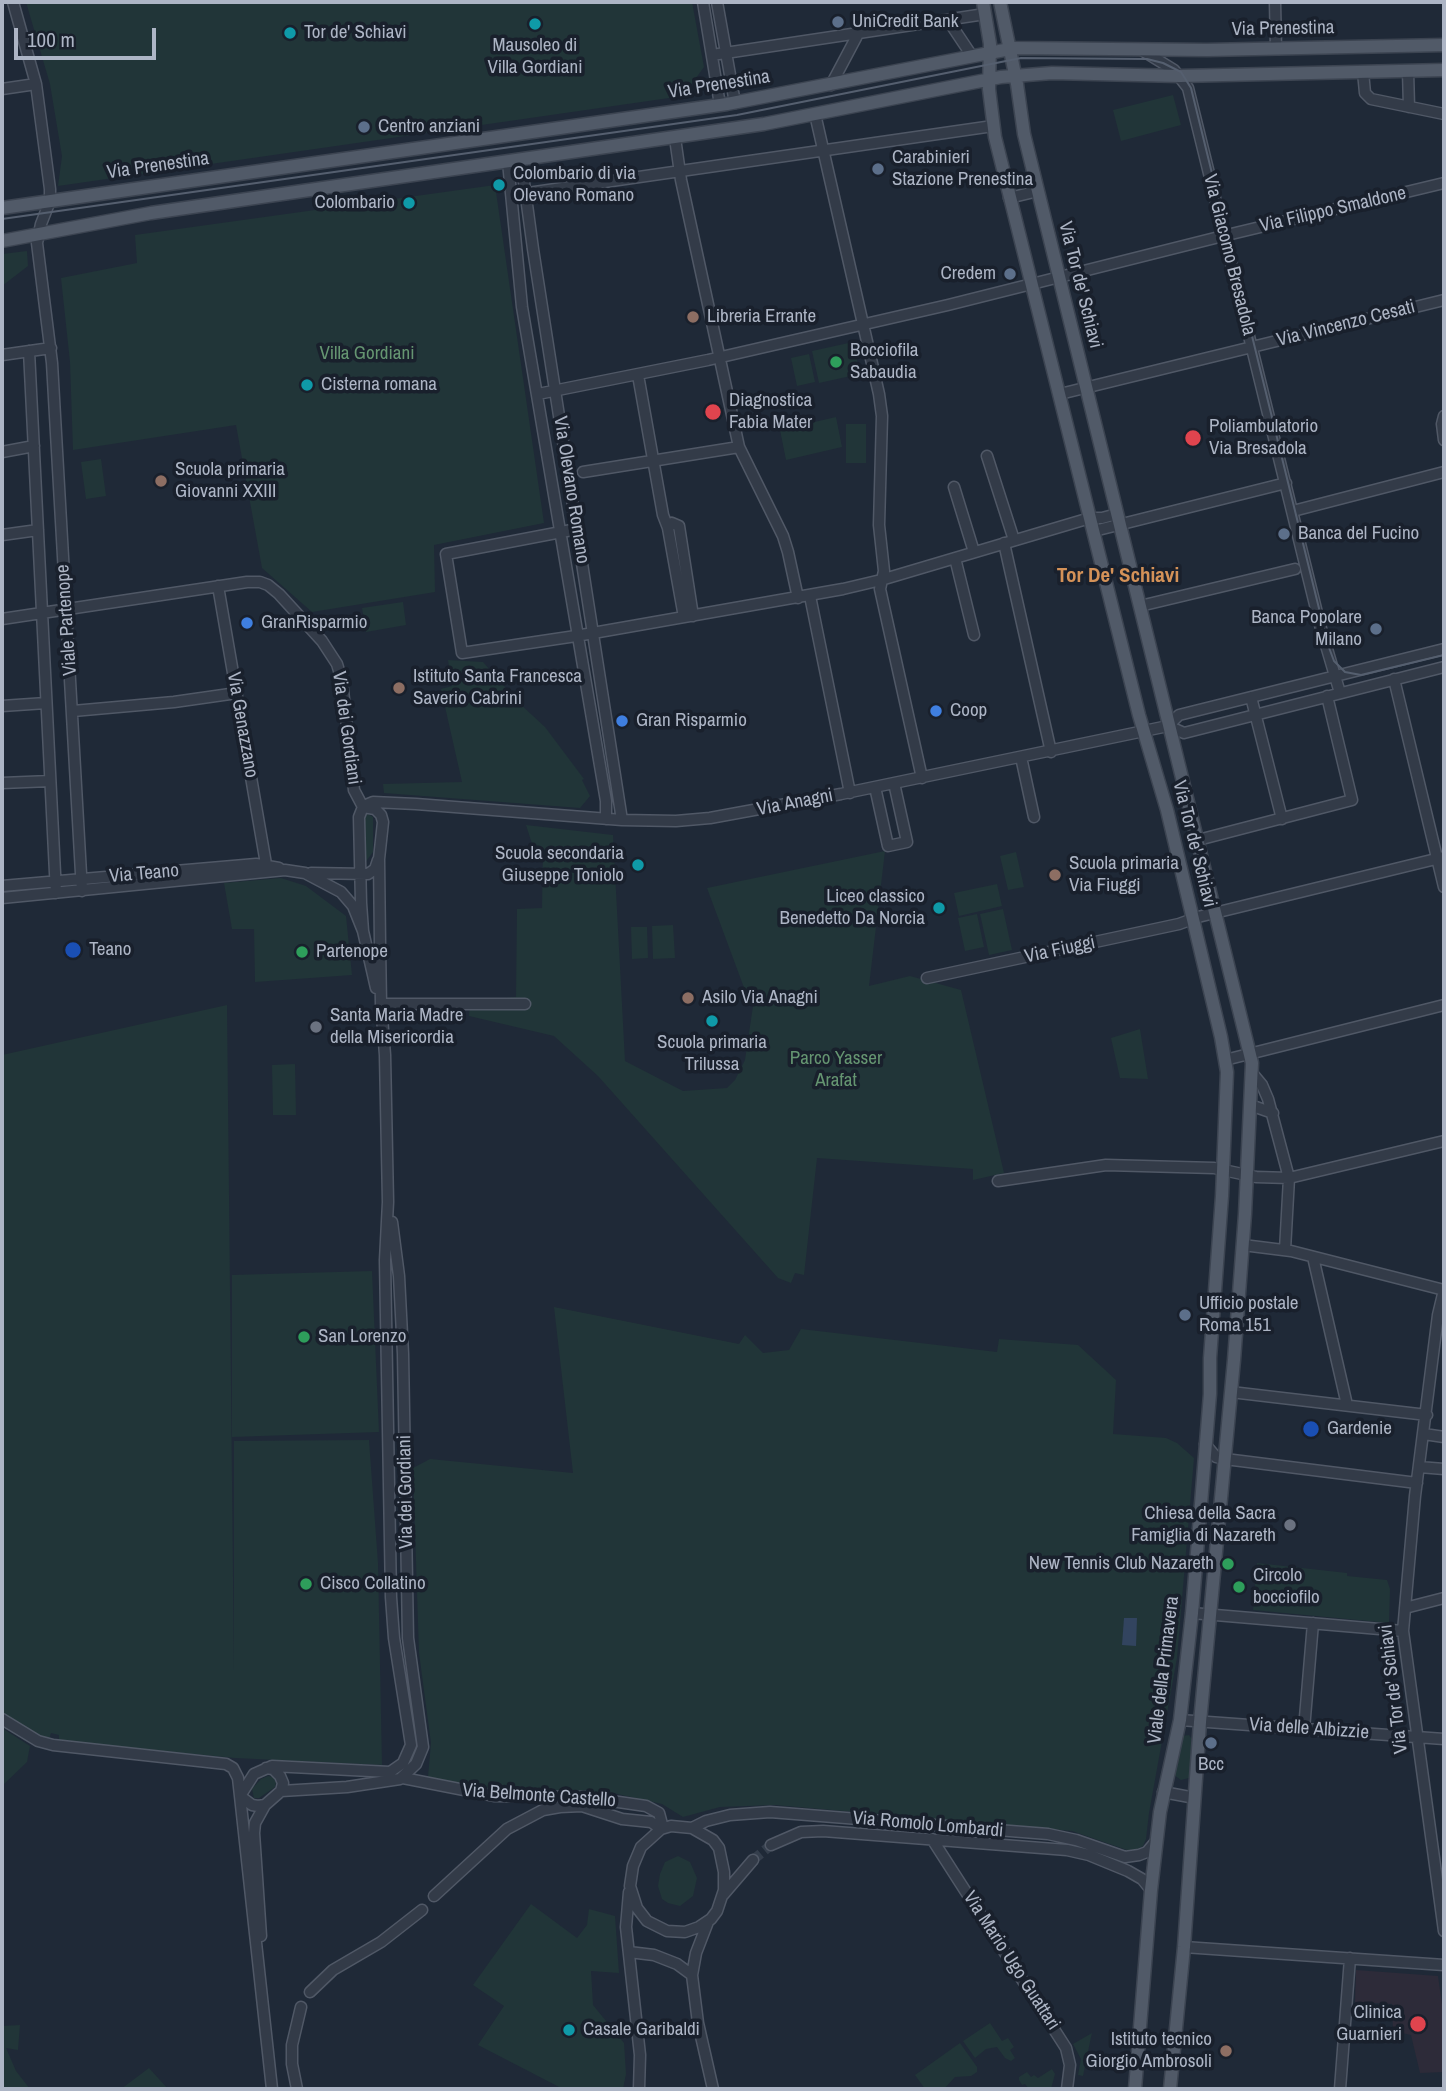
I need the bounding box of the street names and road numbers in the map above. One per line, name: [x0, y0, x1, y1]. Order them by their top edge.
street label: Via Prenestina: [1231, 17, 1335, 41]
street label: Via Prenestina: [666, 66, 772, 104]
street label: Via Prenestina: [106, 148, 210, 184]
street label: Via Giacomo Bresadola: [1198, 172, 1260, 338]
street label: Via Filippo Smaldone: [1258, 182, 1408, 238]
street label: Via Tor de' Schiavi: [1053, 219, 1107, 351]
street label: Via Vincenzo Cesati: [1275, 296, 1417, 352]
street label: Via Olevano Romano: [548, 415, 594, 565]
street label: Viale Partenope: [52, 564, 82, 676]
street label: Via Genazzano: [221, 670, 263, 780]
street label: Via dei Gordiani: [327, 670, 365, 786]
street label: Via Tor de' Schiavi: [1167, 778, 1221, 910]
street label: Via Anagni: [755, 784, 835, 822]
street label: Via Teano: [108, 860, 180, 888]
street label: Via Fiuggi: [1023, 931, 1097, 969]
street label: Via dei Gordiani: [394, 1435, 418, 1549]
street label: Viale della Primavera: [1144, 1595, 1184, 1745]
street label: Via Tor de' Schiavi: [1375, 1623, 1413, 1755]
street label: Via delle Albizzie: [1248, 1713, 1370, 1745]
street label: Via Belmonte Castello: [461, 1779, 617, 1813]
street label: Via Romolo Lombardi: [852, 1807, 1004, 1843]
street label: Via Mario Ugo Guattari: [958, 1887, 1064, 2035]

